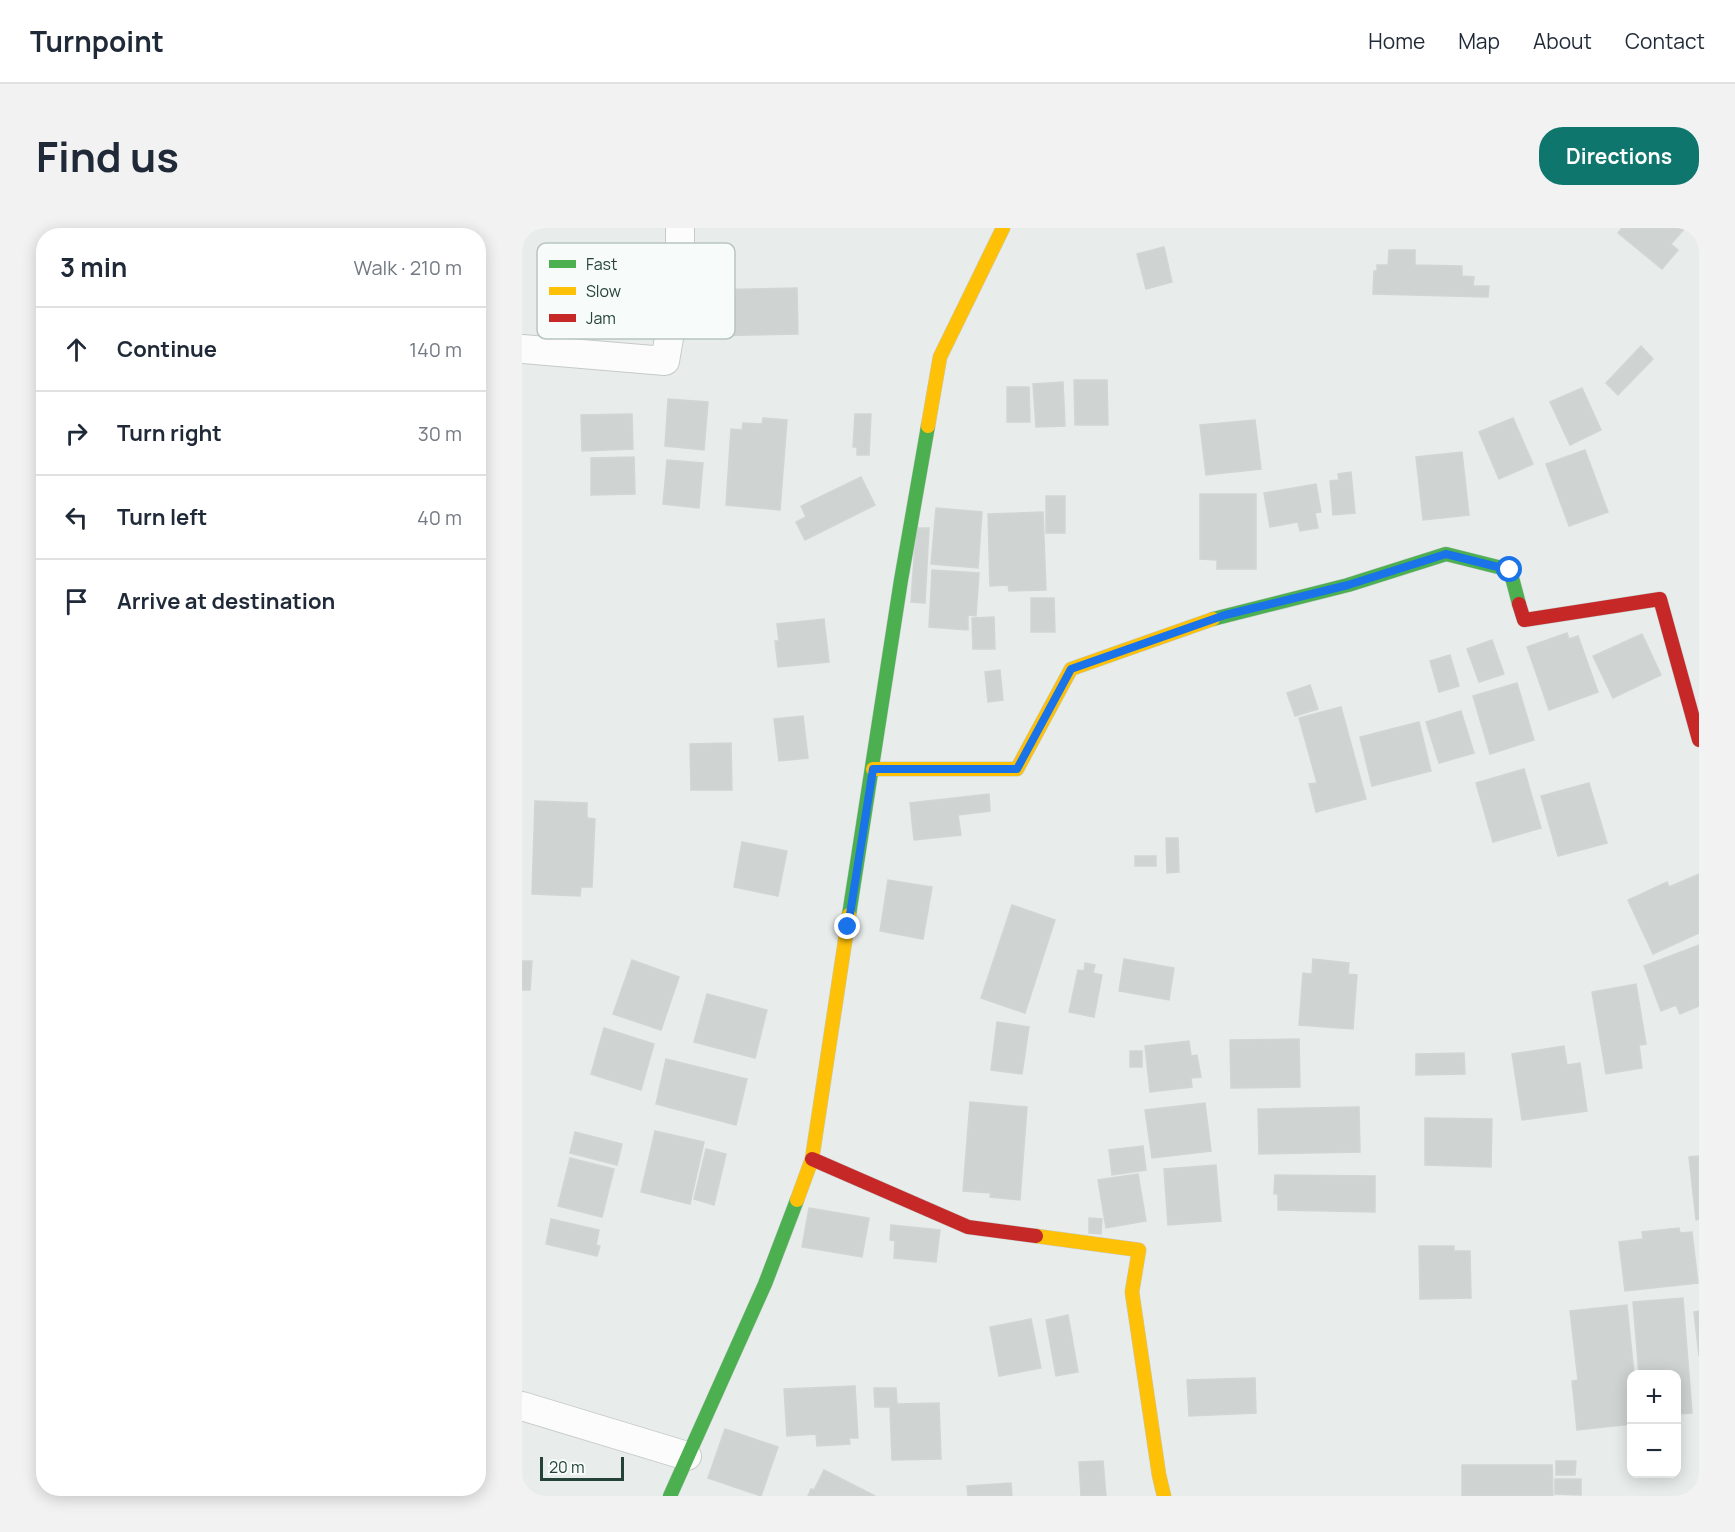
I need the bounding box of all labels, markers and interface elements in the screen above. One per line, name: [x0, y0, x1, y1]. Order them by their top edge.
text: Turnpoint: [30, 22, 164, 60]
text: Home: [1368, 27, 1425, 55]
text: Map: [1458, 27, 1500, 55]
text: About: [1533, 27, 1592, 55]
text: Contact: [1625, 27, 1705, 55]
text: Find us: [36, 127, 179, 185]
button: Directions: [1539, 127, 1699, 185]
legend: [537, 243, 735, 339]
text: 3 min: [60, 249, 127, 285]
text: Fast: [586, 253, 617, 275]
text: Walk · 210 m: [354, 254, 462, 281]
text: Slow: [586, 280, 621, 302]
text: Jam: [586, 307, 616, 329]
icon: ahead: [60, 333, 93, 366]
text: Continue: [117, 334, 217, 364]
text: 140 m: [409, 336, 462, 363]
icon: right: [60, 417, 93, 450]
text: Turn right: [117, 418, 222, 448]
text: 30 m: [418, 420, 462, 447]
icon: left: [60, 501, 93, 534]
text: Turn left: [117, 502, 207, 532]
text: 40 m: [417, 504, 462, 531]
route start: [1496, 556, 1522, 582]
icon: arrive: [60, 585, 93, 618]
text: Arrive at destination: [117, 586, 335, 616]
route end: [834, 913, 860, 939]
map controls: [1627, 1370, 1681, 1478]
button: +: [1627, 1370, 1681, 1424]
button: −: [1627, 1424, 1681, 1478]
scale bar: [540, 1454, 624, 1482]
text: 20 m: [549, 1456, 585, 1478]

